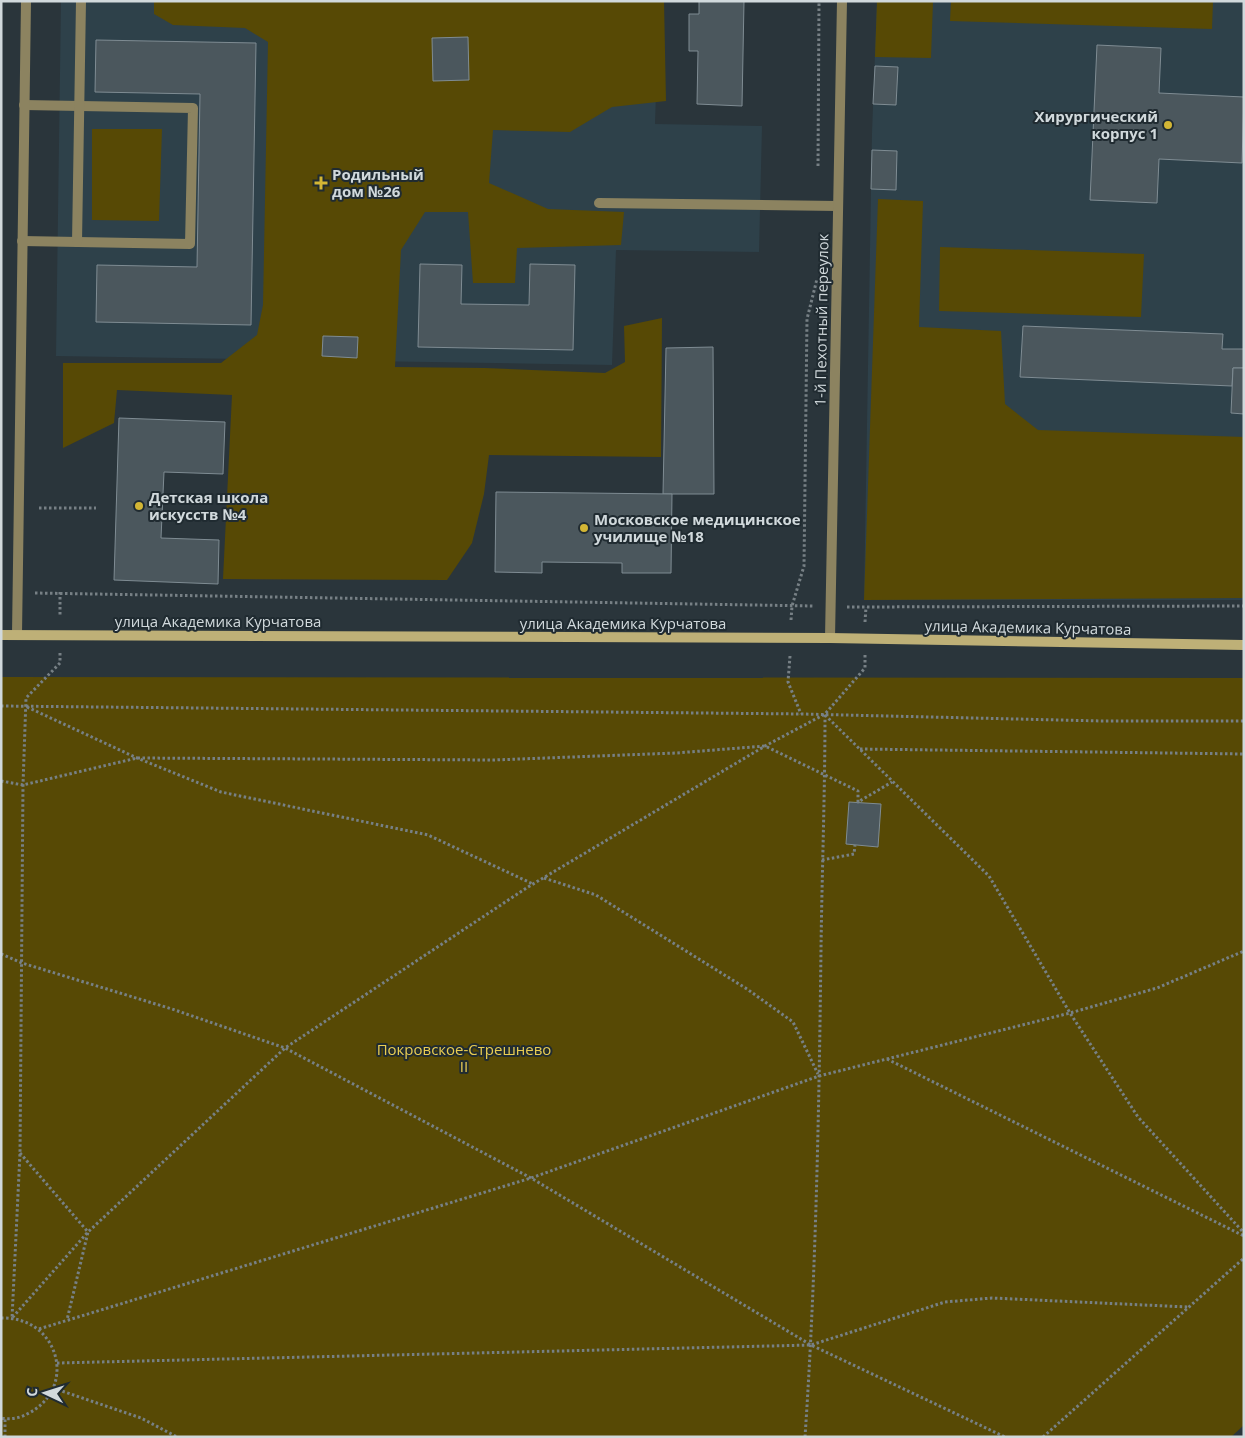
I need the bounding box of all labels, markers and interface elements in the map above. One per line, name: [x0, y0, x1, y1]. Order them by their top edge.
place label: Хирургический корпус 1: [1034, 106, 1158, 143]
marker: Хирургический корпус 1: [1162, 119, 1174, 131]
place label: Родильный дом №26: [332, 164, 424, 201]
marker: Родильный дом №26: [314, 176, 328, 190]
street label: 1-й Пехотный переулок: [809, 233, 833, 407]
place label: Детская школа искусств №4: [149, 487, 268, 524]
marker: Детская школа искусств №4: [133, 500, 145, 512]
place label: Московское медицинское училище №18: [594, 509, 801, 546]
marker: Московское медицинское училище №18: [578, 522, 590, 534]
street label: улица Академика Курчатова: [115, 611, 321, 631]
street label: улица Академика Курчатова: [520, 613, 726, 633]
street label: улица Академика Курчатова: [924, 615, 1132, 639]
park label: Покровское-Стрешнево II: [377, 1039, 551, 1076]
north arrow: [20, 1368, 70, 1418]
text: С: [22, 1387, 41, 1397]

